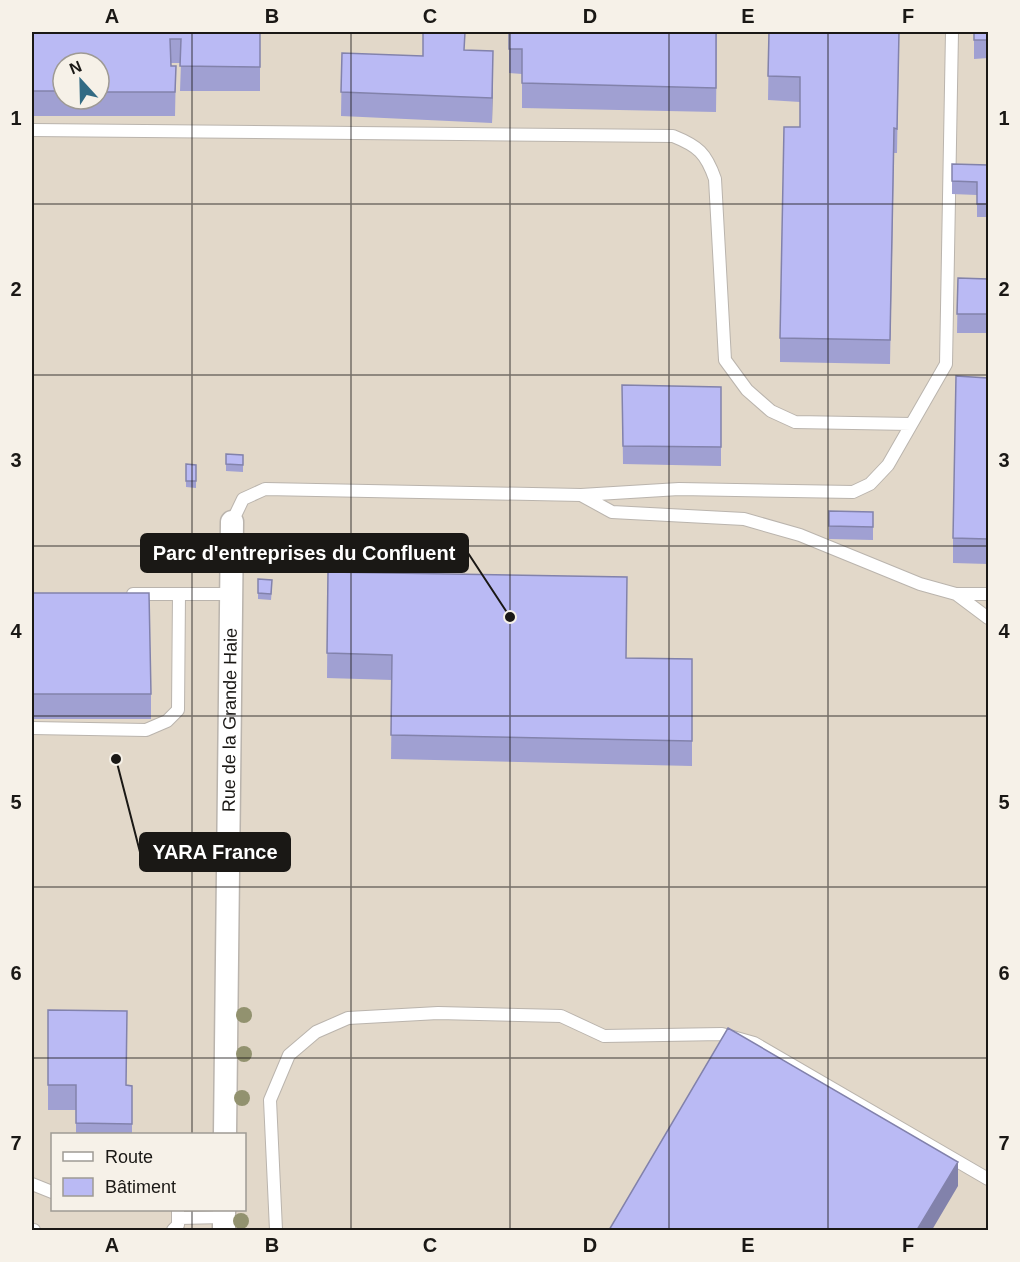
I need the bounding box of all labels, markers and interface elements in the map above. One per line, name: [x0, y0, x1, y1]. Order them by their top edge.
text: A: [105, 5, 119, 27]
text: B: [265, 5, 279, 27]
text: C: [423, 5, 437, 27]
text: D: [583, 5, 597, 27]
text: E: [741, 5, 755, 27]
text: F: [902, 5, 914, 27]
north arrow: [51, 51, 111, 111]
text: N: [67, 58, 84, 78]
text: 1: [10, 107, 22, 129]
text: 1: [998, 107, 1010, 129]
text: 2: [10, 278, 22, 300]
text: 2: [998, 278, 1010, 300]
text: 3: [10, 449, 22, 471]
text: 3: [998, 449, 1010, 471]
callout: Parc d'entreprises du Confluent: [141, 534, 468, 572]
text: Parc d'entreprises du Confluent: [153, 542, 456, 564]
text: 4: [10, 620, 22, 642]
text: 4: [998, 620, 1010, 642]
street label: Rue de la Grande Haie: [219, 628, 241, 812]
text: 5: [10, 791, 22, 813]
text: 5: [998, 791, 1010, 813]
callout: YARA France: [140, 833, 290, 871]
text: YARA France: [152, 841, 278, 863]
text: 6: [10, 962, 22, 984]
text: 6: [998, 962, 1010, 984]
text: 7: [10, 1132, 22, 1154]
text: 7: [998, 1132, 1010, 1154]
legend: [51, 1133, 246, 1211]
text: Route: [105, 1147, 153, 1167]
text: Bâtiment: [105, 1177, 176, 1197]
text: A: [105, 1234, 119, 1256]
text: B: [265, 1234, 279, 1256]
text: C: [423, 1234, 437, 1256]
text: D: [583, 1234, 597, 1256]
text: E: [741, 1234, 755, 1256]
text: F: [902, 1234, 914, 1256]

